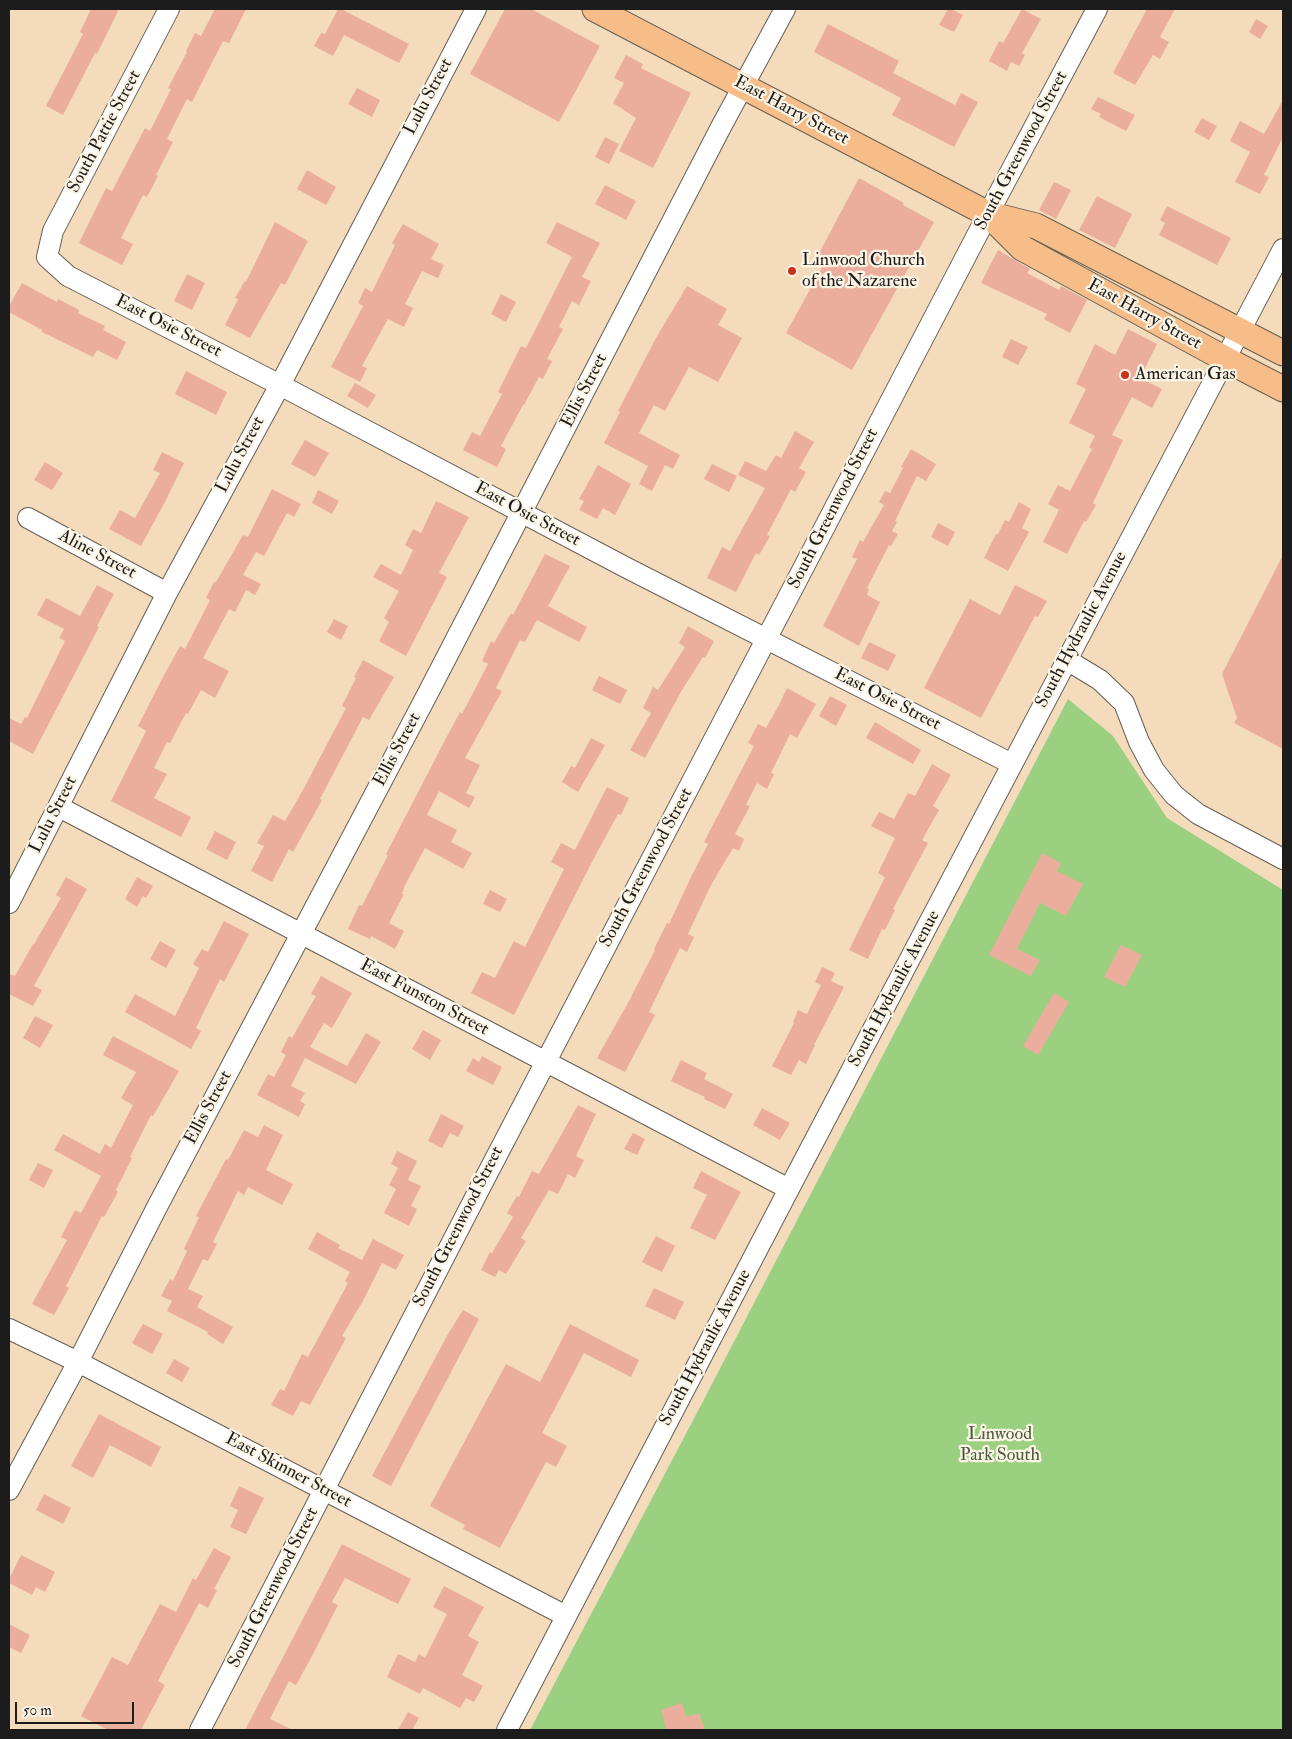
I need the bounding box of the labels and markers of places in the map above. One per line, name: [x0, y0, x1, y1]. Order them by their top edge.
place label: Linwood Church of the Nazarene: [802, 250, 925, 292]
marker: Linwood Church of the Nazarene: [786, 265, 798, 277]
place label: American Gas: [1135, 364, 1236, 386]
marker: American Gas: [1119, 369, 1131, 381]

